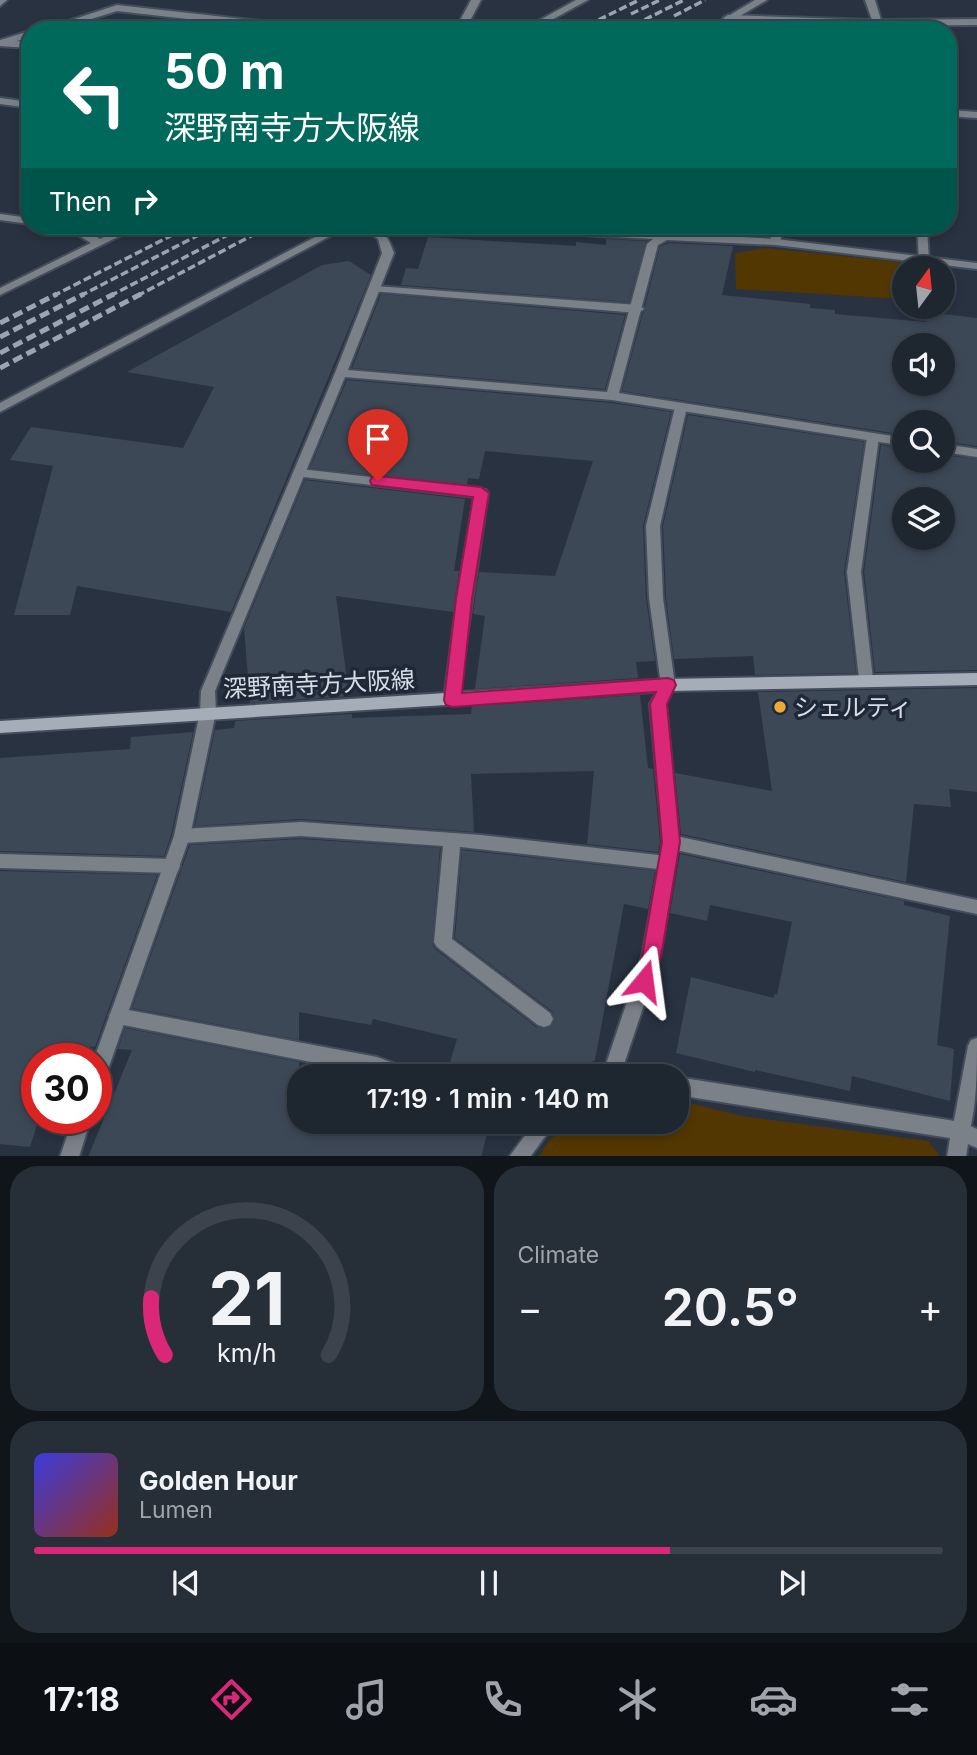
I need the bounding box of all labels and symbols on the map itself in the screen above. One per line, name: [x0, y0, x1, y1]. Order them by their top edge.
north arrow: [892, 256, 956, 318]
pin: [348, 409, 408, 481]
street label: 深野南寺方大阪線: [222, 664, 416, 704]
place label: シェルティ: [794, 693, 913, 722]
marker: シェルティ: [772, 699, 788, 715]
position arrow: [607, 944, 681, 1018]
speed limit sign: 30: [21, 1043, 112, 1134]

